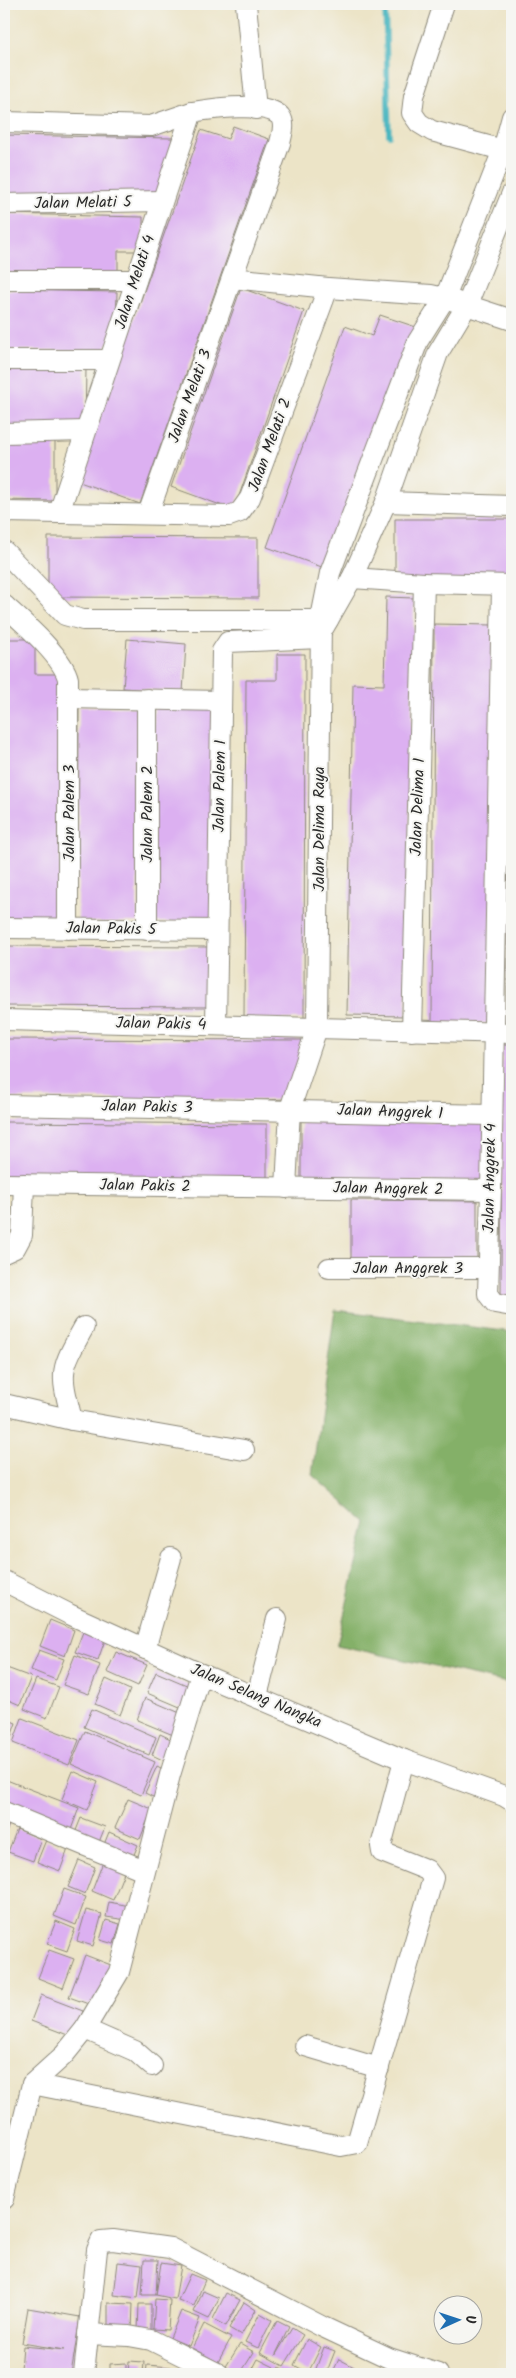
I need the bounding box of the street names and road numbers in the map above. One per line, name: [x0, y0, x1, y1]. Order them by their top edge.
street label: Jalan Melati 5: [34, 190, 133, 216]
street label: Jalan Melati 4: [108, 231, 162, 332]
street label: Jalan Melati 3: [161, 346, 219, 446]
street label: Jalan Melati 2: [241, 395, 299, 495]
street label: Jalan Palem 1: [207, 739, 233, 833]
street label: Jalan Delima 1: [404, 757, 432, 857]
street label: Jalan Palem 3: [57, 765, 82, 861]
street label: Jalan Palem 2: [135, 765, 160, 863]
street label: Jalan Delima Raya: [307, 766, 332, 892]
street label: Jalan Pakis 5: [65, 916, 158, 942]
street label: Jalan Pakis 4: [115, 1011, 207, 1037]
street label: Jalan Pakis 3: [101, 1094, 193, 1120]
street label: Jalan Anggrek 1: [336, 1098, 444, 1126]
street label: Jalan Anggrek 4: [477, 1123, 503, 1233]
street label: Jalan Pakis 2: [99, 1173, 191, 1199]
street label: Jalan Anggrek 2: [333, 1176, 443, 1202]
street label: Jalan Anggrek 3: [353, 1256, 463, 1281]
street label: Jalan Selang Nangka: [186, 1657, 326, 1735]

